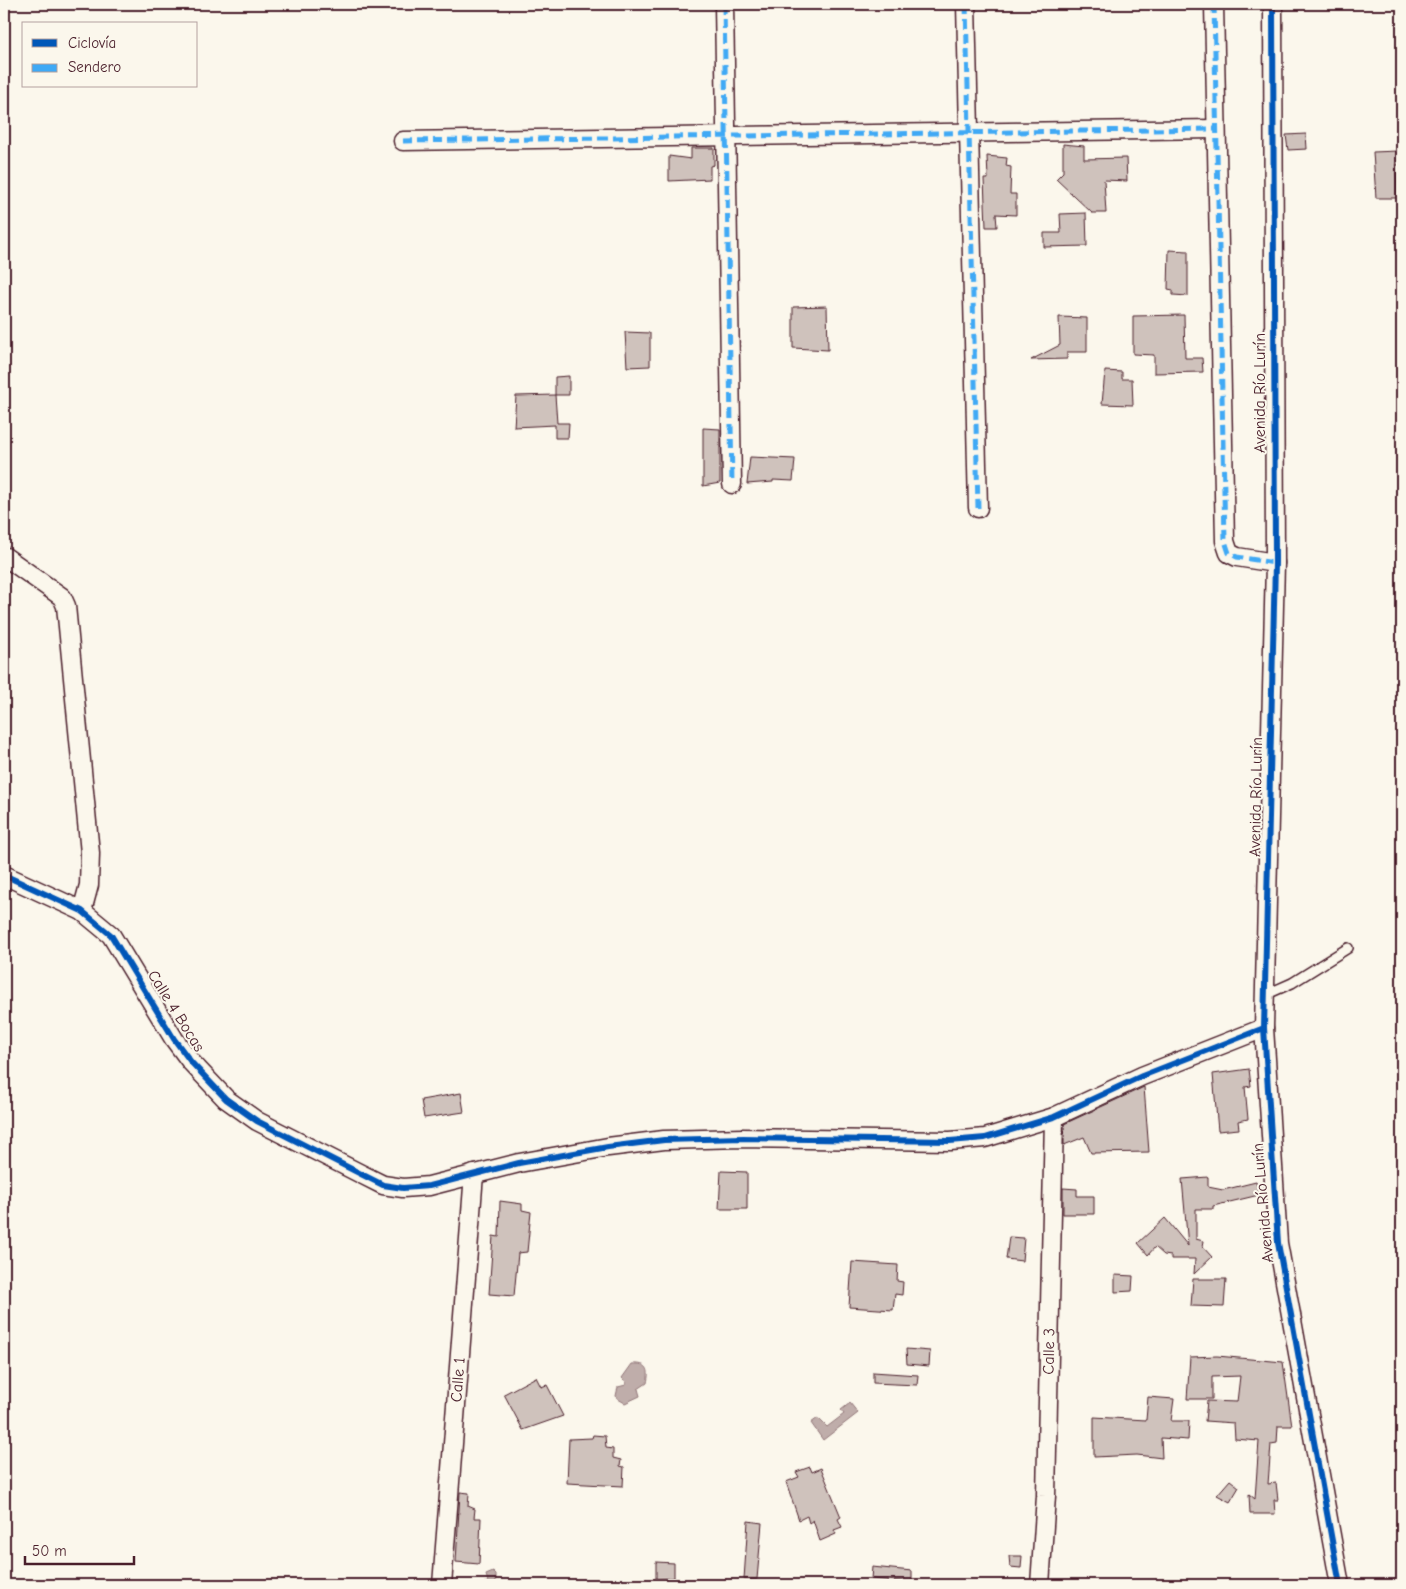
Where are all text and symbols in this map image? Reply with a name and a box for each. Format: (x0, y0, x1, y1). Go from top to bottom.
legend (22, 22, 198, 88)
text: Ciclovía (68, 34, 116, 52)
text: Sendero (68, 58, 121, 76)
street label: Avenida Río Lurín (1251, 333, 1269, 453)
street label: Avenida Río Lurín (1246, 737, 1266, 857)
street label: Calle 4 Bocas (144, 967, 208, 1055)
street label: Avenida Río Lurín (1249, 1142, 1277, 1264)
street label: Calle 3 (1040, 1328, 1059, 1375)
street label: Calle 1 (447, 1357, 469, 1403)
scale bar (25, 1534, 134, 1566)
text: 50 m (32, 1542, 67, 1560)

